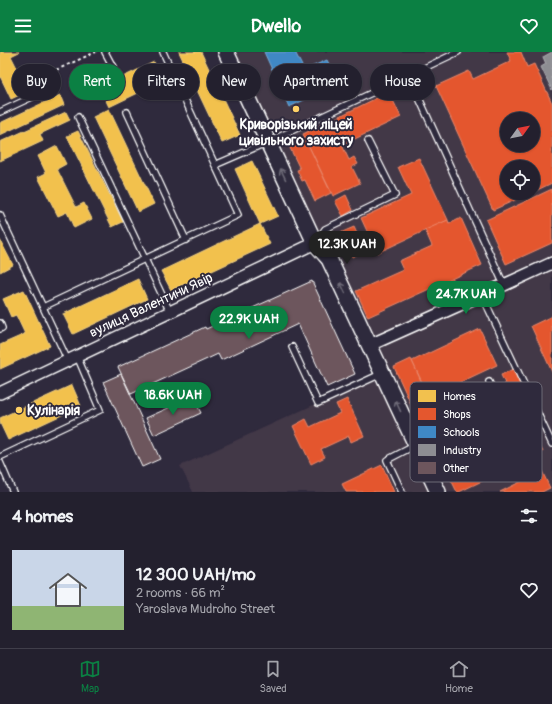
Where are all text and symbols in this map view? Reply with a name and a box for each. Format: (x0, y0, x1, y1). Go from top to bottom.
icon: menu (12, 15, 34, 37)
text: Dwello (251, 15, 301, 38)
icon: heart (518, 15, 540, 37)
chip: Buy (12, 64, 61, 100)
chip: Rent (69, 64, 125, 100)
chip: Filters (133, 64, 199, 100)
chip: New (207, 64, 261, 100)
chip: Apartment (269, 64, 362, 100)
chip: House (370, 64, 435, 100)
marker: Криворізький ліцей цивільного захисту (291, 104, 301, 114)
north arrow (500, 112, 540, 152)
map controls (500, 112, 540, 200)
place label: Криворізький ліцей цивільного захисту (239, 116, 353, 149)
button: locate (500, 160, 540, 200)
one-way arrow (279, 168, 286, 180)
pin: 12.3K UAH (301, 231, 393, 265)
text: 12.3K UAH (318, 236, 376, 252)
street label: вулиця Валентини Явір (87, 269, 216, 341)
pin: 24.7K UAH (420, 281, 512, 315)
one-way arrow (339, 283, 346, 295)
text: 24.7K UAH (436, 286, 496, 302)
pin: 22.9K UAH (203, 306, 295, 340)
text: 22.9K UAH (219, 311, 279, 327)
pin: 18.6K UAH (127, 382, 219, 416)
legend (410, 382, 542, 482)
text: 18.6K UAH (144, 387, 202, 403)
text: Homes (443, 390, 476, 403)
one-way arrow (394, 400, 401, 412)
place label: Кулінарія (27, 402, 80, 419)
marker: Кулінарія (14, 405, 24, 415)
text: Shops (443, 408, 471, 421)
text: Schools (443, 426, 480, 439)
text: Industry (443, 444, 482, 457)
text: Other (443, 462, 469, 475)
icon: filters (518, 505, 540, 527)
text: 4 homes (12, 506, 73, 527)
text: 12 300 UAH/mo (136, 564, 256, 585)
icon: home (44, 566, 92, 614)
icon: heart (518, 579, 540, 601)
text: 2 rooms · 66 m² (136, 585, 225, 601)
text: Yaroslava Mudroho Street (136, 601, 275, 617)
tab: Map (79, 658, 101, 695)
tab: Saved (259, 658, 287, 695)
tab: Home (445, 658, 473, 695)

